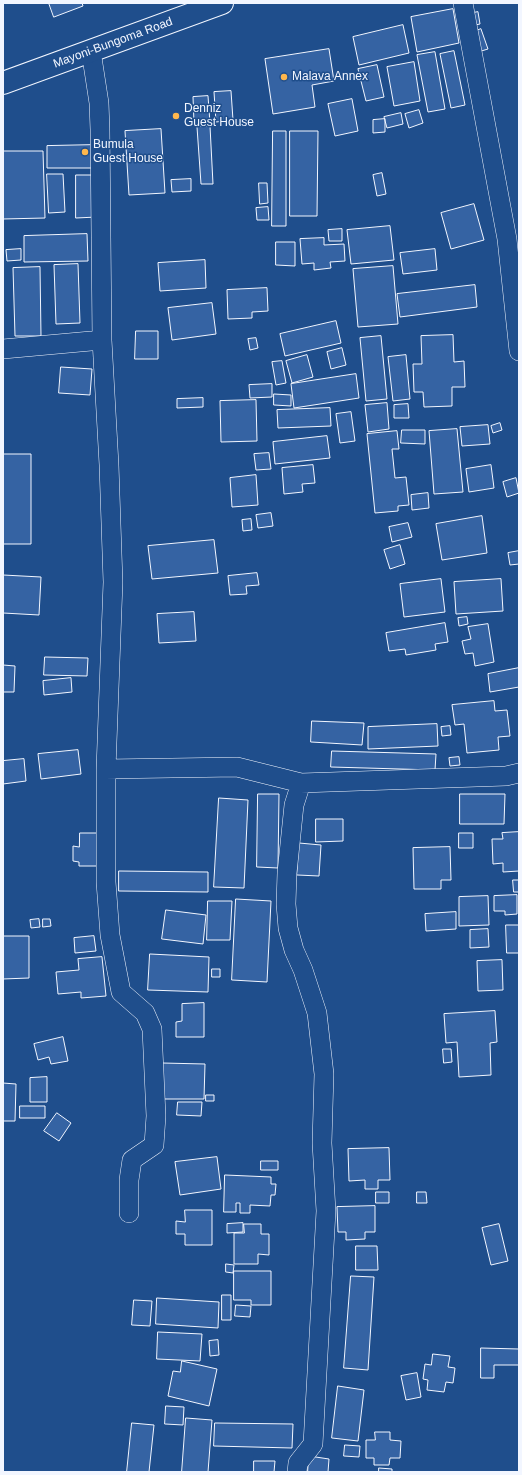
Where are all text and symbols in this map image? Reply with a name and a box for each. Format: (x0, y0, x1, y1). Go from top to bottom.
street label: Mayoni-Bungoma Road (51, 15, 175, 71)
place label: Malava Annex (292, 70, 368, 84)
marker: Malava Annex (279, 72, 289, 82)
place label: Denniz Guest House (184, 102, 254, 130)
marker: Denniz Guest House (171, 111, 181, 121)
place label: Bumula Guest House (93, 138, 163, 166)
marker: Bumula Guest House (80, 147, 90, 157)

